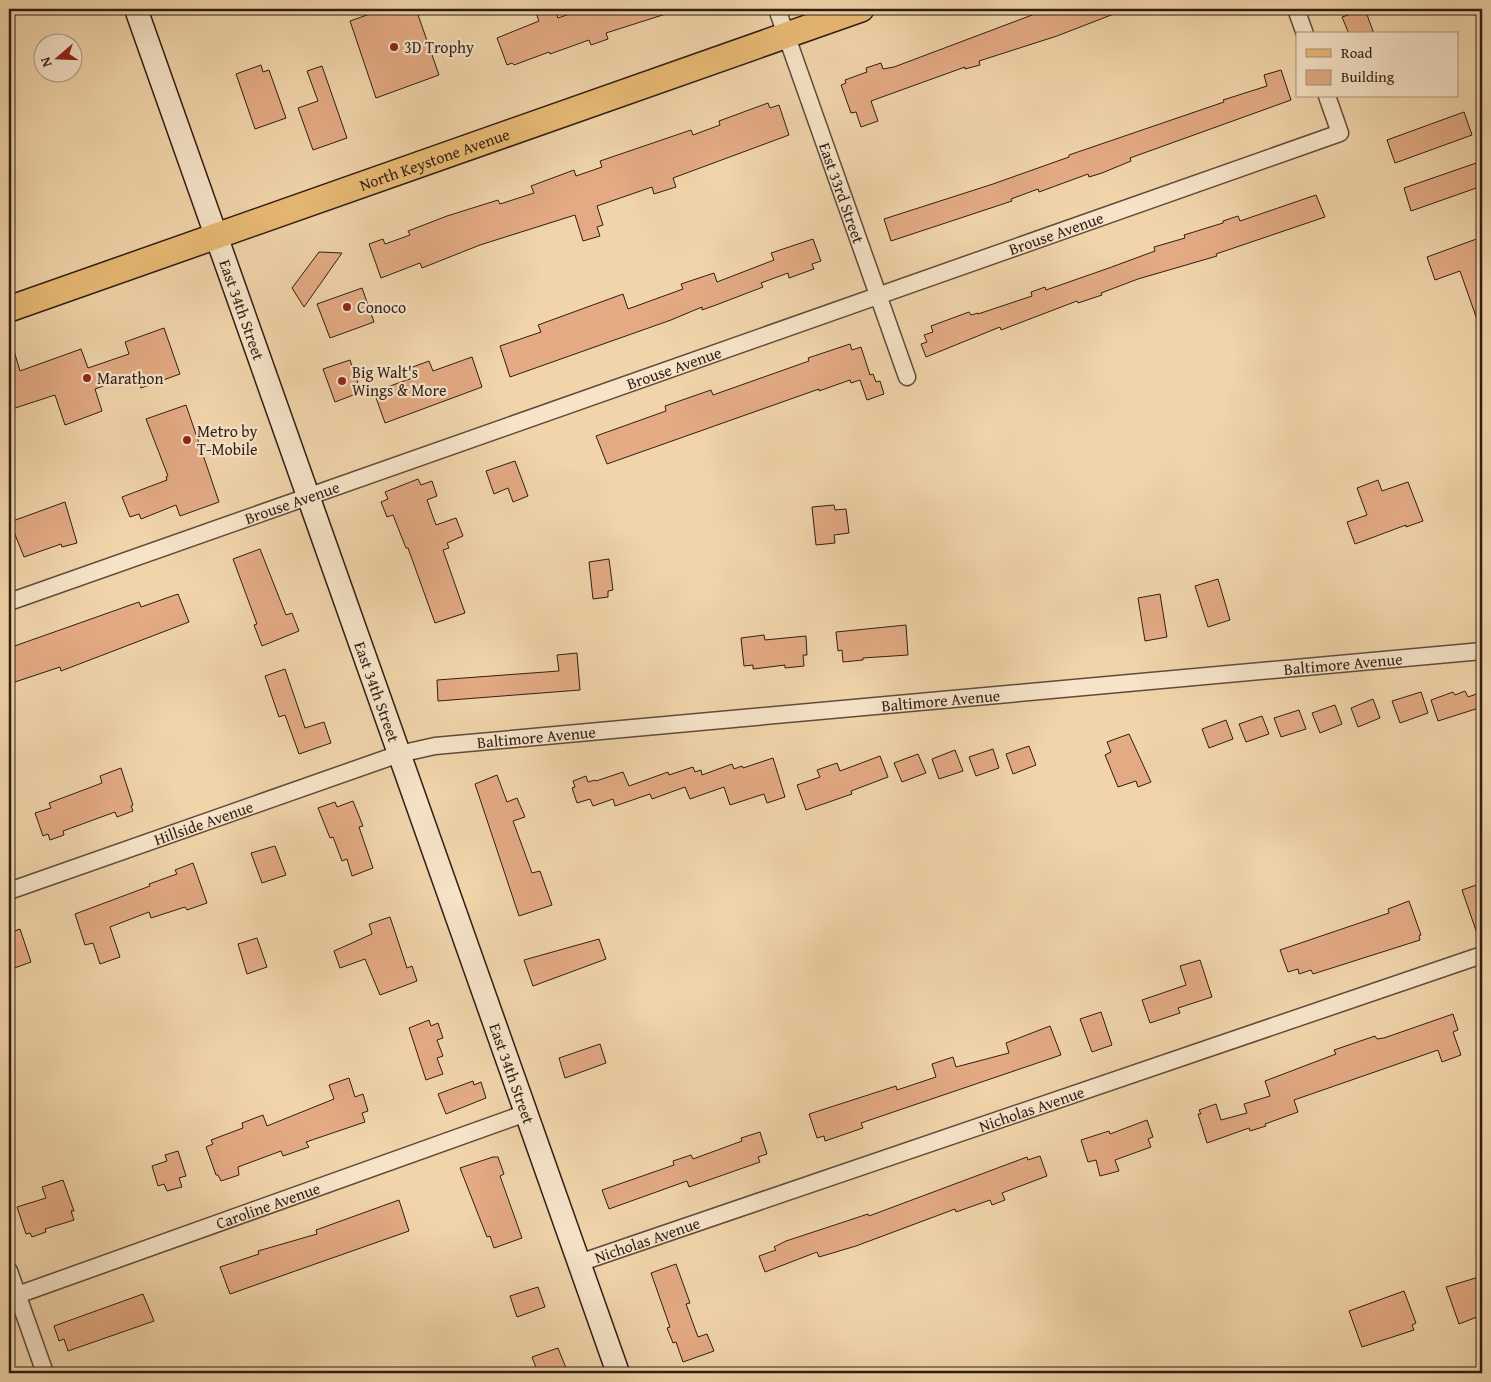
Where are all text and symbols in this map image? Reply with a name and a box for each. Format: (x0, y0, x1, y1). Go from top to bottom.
north arrow (32, 32, 82, 82)
legend (1296, 32, 1458, 98)
place label: 3D Trophy (404, 35, 474, 59)
marker: 3D Trophy (388, 41, 400, 53)
text: Road (1341, 42, 1372, 63)
text: N (35, 54, 57, 70)
text: Building (1341, 66, 1395, 87)
street label: North Keystone Avenue (356, 122, 513, 197)
street label: East 33rd Street (813, 139, 871, 247)
street label: Brouse Avenue (1005, 205, 1107, 261)
street label: East 34th Street (213, 256, 271, 364)
place label: Conoco (357, 295, 406, 319)
marker: Conoco (341, 301, 353, 313)
street label: Brouse Avenue (623, 340, 725, 395)
place label: Big Walt's Wings & More (352, 360, 446, 402)
place label: Marathon (97, 366, 163, 390)
marker: Marathon (81, 372, 93, 384)
marker: Big Walt's Wings & More (336, 375, 348, 387)
place label: Metro by T-Mobile (197, 419, 258, 461)
marker: Metro by T-Mobile (181, 434, 193, 446)
street label: Brouse Avenue (241, 475, 343, 530)
street label: East 34th Street (348, 638, 406, 746)
street label: Baltimore Avenue (1283, 646, 1403, 681)
street label: Baltimore Avenue (880, 683, 1001, 717)
street label: Baltimore Avenue (476, 719, 597, 754)
street label: Hillside Avenue (150, 794, 256, 851)
street label: East 34th Street (483, 1020, 541, 1127)
street label: Nicholas Avenue (975, 1080, 1087, 1138)
street label: Caroline Avenue (213, 1176, 323, 1235)
street label: Nicholas Avenue (591, 1211, 703, 1269)

